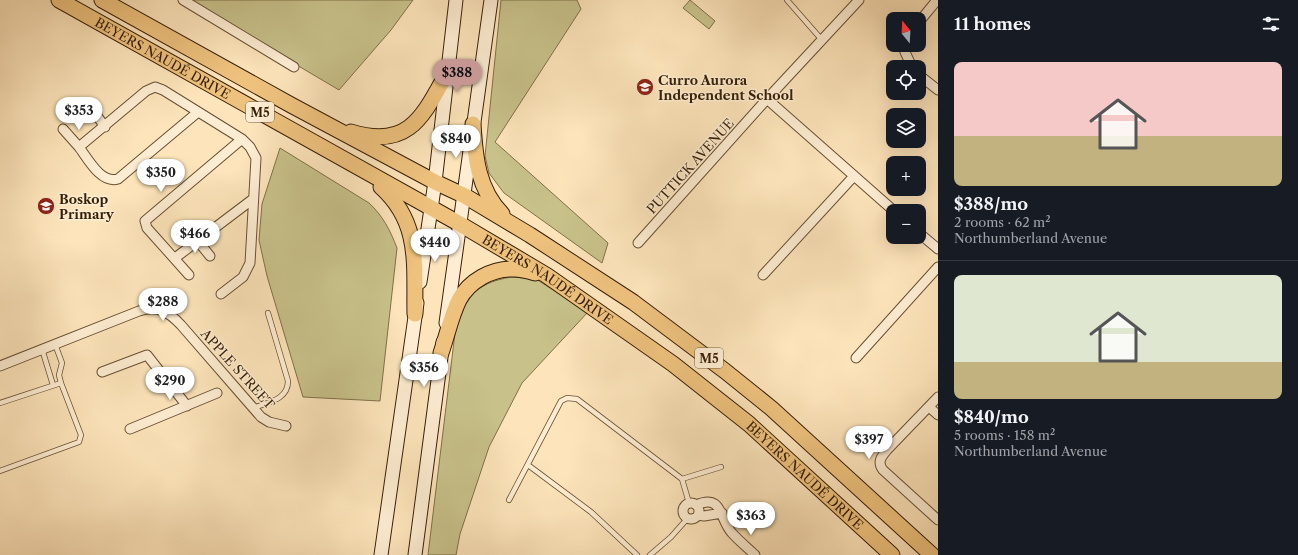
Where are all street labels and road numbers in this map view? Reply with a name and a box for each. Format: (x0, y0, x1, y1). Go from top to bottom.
street label: BEYERS NAUDÉ DRIVE (92, 14, 234, 102)
road number: M5 (246, 102, 274, 122)
street label: PUTTICK AVENUE (643, 115, 737, 217)
street label: BEYERS NAUDÉ DRIVE (479, 231, 616, 328)
street label: APPLE STREET (197, 325, 278, 413)
road number: M5 (695, 348, 723, 368)
street label: BEYERS NAUDÉ DRIVE (743, 418, 867, 533)

